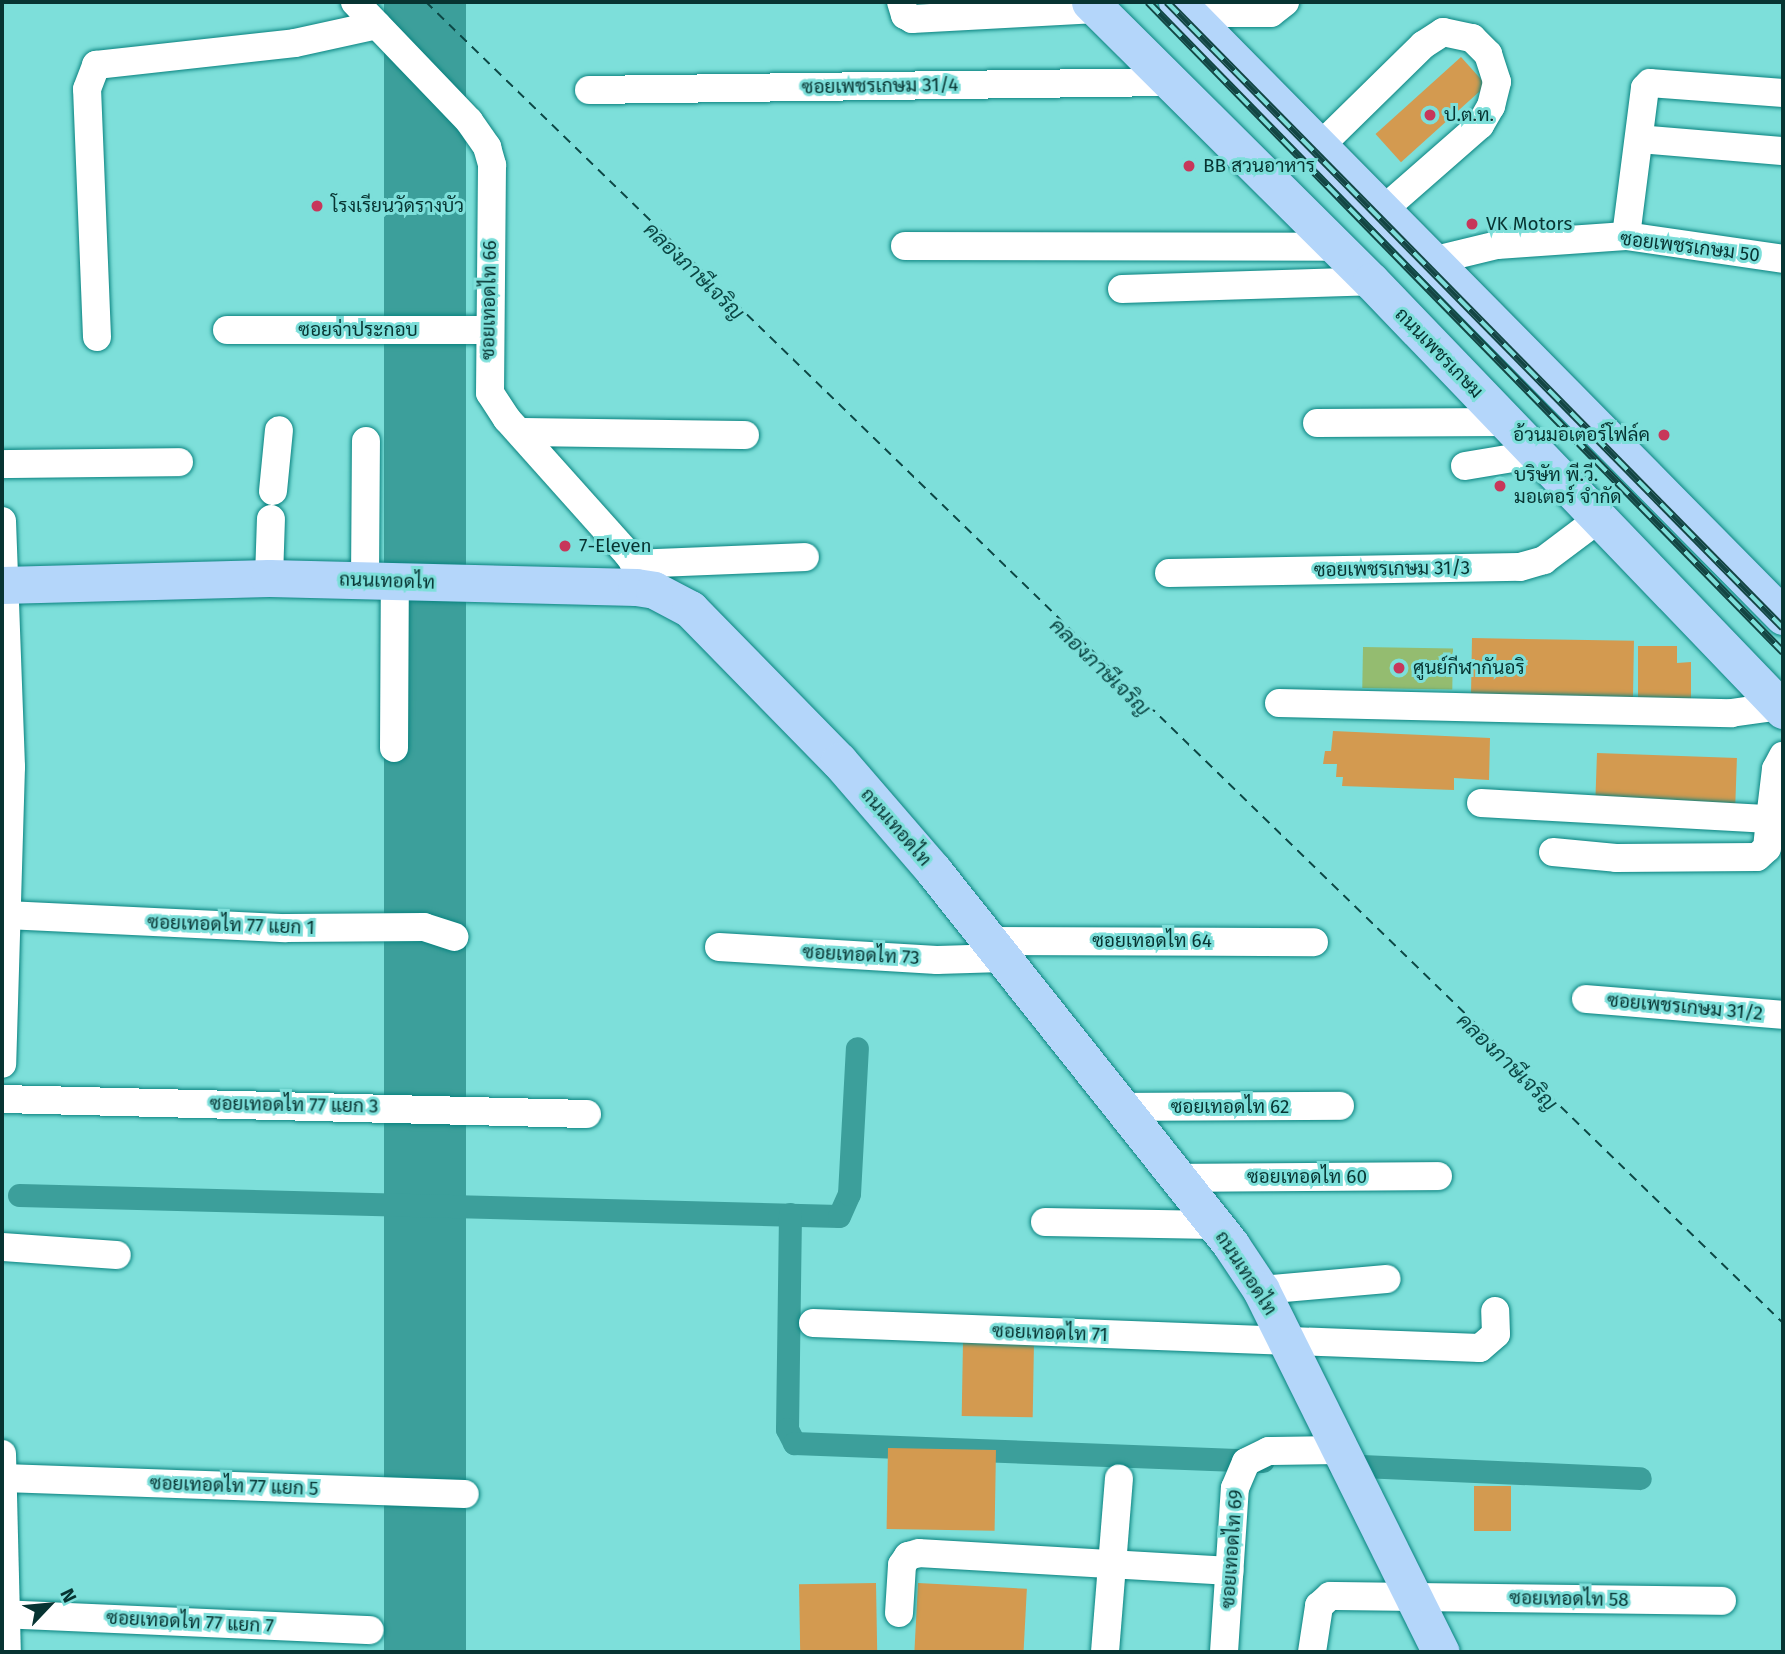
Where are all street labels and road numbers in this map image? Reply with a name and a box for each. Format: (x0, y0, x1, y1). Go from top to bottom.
street label: ซอยเพชรเกษม 31/4 (801, 73, 959, 99)
street label: ซอยเพชรเกษม 50 (1619, 227, 1761, 267)
street label: ซอยเทอดไท 66 (477, 240, 501, 360)
street label: ถนนเพชรเกษม (1390, 303, 1488, 403)
street label: ซอยจ่าประกอบ (298, 319, 418, 341)
street label: ซอยเพชรเกษม 31/3 (1314, 556, 1470, 582)
street label: ถนนเทอดไท (339, 568, 435, 594)
street label: ถนนเทอดไท (856, 783, 936, 871)
street label: ซอยเทอดไท 77 แยก 1 (147, 911, 315, 939)
street label: ซอยเทอดไท 64 (1092, 930, 1212, 952)
street label: ซอยเทอดไท 73 (802, 941, 920, 969)
street label: ซอยเพชรเกษม 31/2 (1606, 989, 1764, 1025)
street label: ซอยเทอดไท 77 แยก 3 (209, 1092, 379, 1118)
street label: ซอยเทอดไท 62 (1171, 1096, 1289, 1118)
street label: ซอยเทอดไท 60 (1247, 1166, 1367, 1188)
street label: ถนนเทอดไท (1210, 1227, 1282, 1319)
street label: ซอยเทอดไท 71 (992, 1320, 1108, 1346)
street label: ซอยเทอดไท 77 แยก 5 (149, 1472, 319, 1500)
street label: ซอยเทอดไท 69 (1216, 1489, 1248, 1609)
street label: ซอยเทอดไท 58 (1509, 1587, 1629, 1611)
street label: ซอยเทอดไท 77 แยก 7 (106, 1606, 274, 1638)

